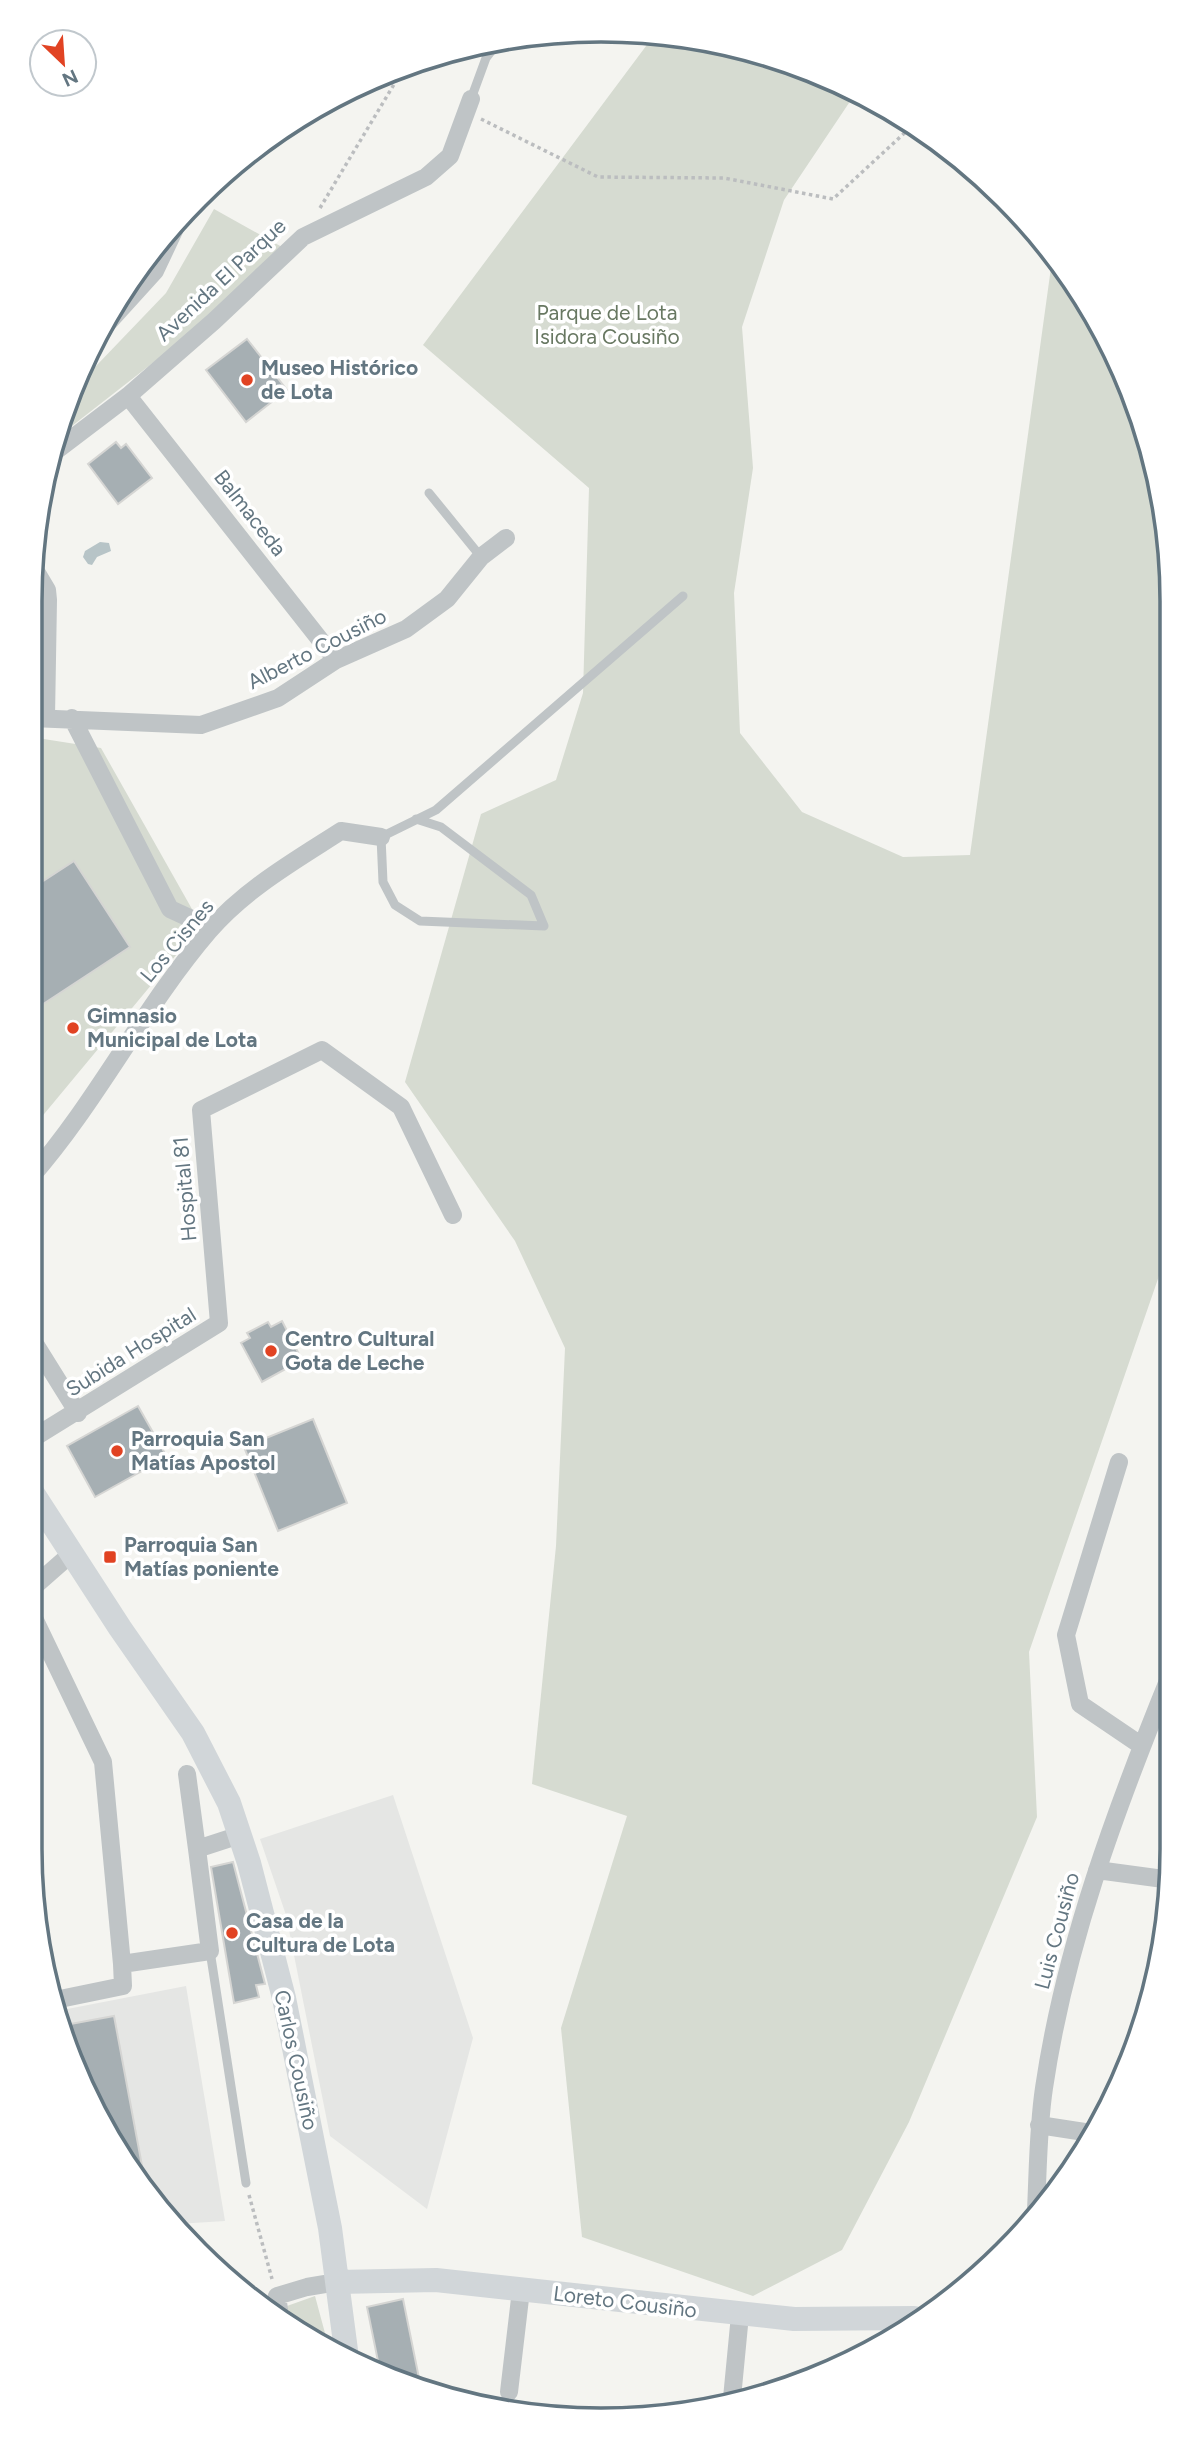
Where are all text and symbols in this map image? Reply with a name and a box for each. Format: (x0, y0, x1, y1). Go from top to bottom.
north arrow (28, 28, 98, 98)
text: N (58, 64, 81, 91)
street label: Avenida El Parque (151, 213, 291, 346)
park label: Parque de Lota Isidora Cousiño (534, 300, 680, 349)
place label: Museo Histórico de Lota (261, 355, 418, 404)
marker: Museo Histórico de Lota (239, 372, 255, 388)
street label: Balmaceda (209, 465, 292, 561)
street label: Alberto Cousiño (243, 603, 390, 694)
street label: Los Cisnes (135, 894, 219, 987)
place label: Gimnasio Municipal de Lota (87, 1003, 257, 1052)
marker: Gimnasio Municipal de Lota (65, 1020, 81, 1036)
street label: Hospital 81 (167, 1136, 202, 1242)
street label: Subida Hospital (61, 1302, 200, 1401)
place label: Centro Cultural Gota de Leche (285, 1326, 434, 1375)
marker: Centro Cultural Gota de Leche (263, 1343, 279, 1359)
place label: Parroquia San Matías Apostol (131, 1426, 275, 1475)
marker: Parroquia San Matías Apostol (109, 1443, 125, 1459)
place label: Parroquia San Matías poniente (124, 1532, 279, 1581)
marker: Parroquia San Matías poniente (102, 1549, 118, 1565)
street label: Luis Cousiño (1029, 1870, 1084, 1992)
place label: Casa de la Cultura de Lota (246, 1908, 395, 1957)
marker: Casa de la Cultura de Lota (224, 1925, 240, 1941)
street label: Carlos Cousiño (269, 1988, 324, 2132)
street label: Loreto Cousiño (552, 2280, 698, 2323)

